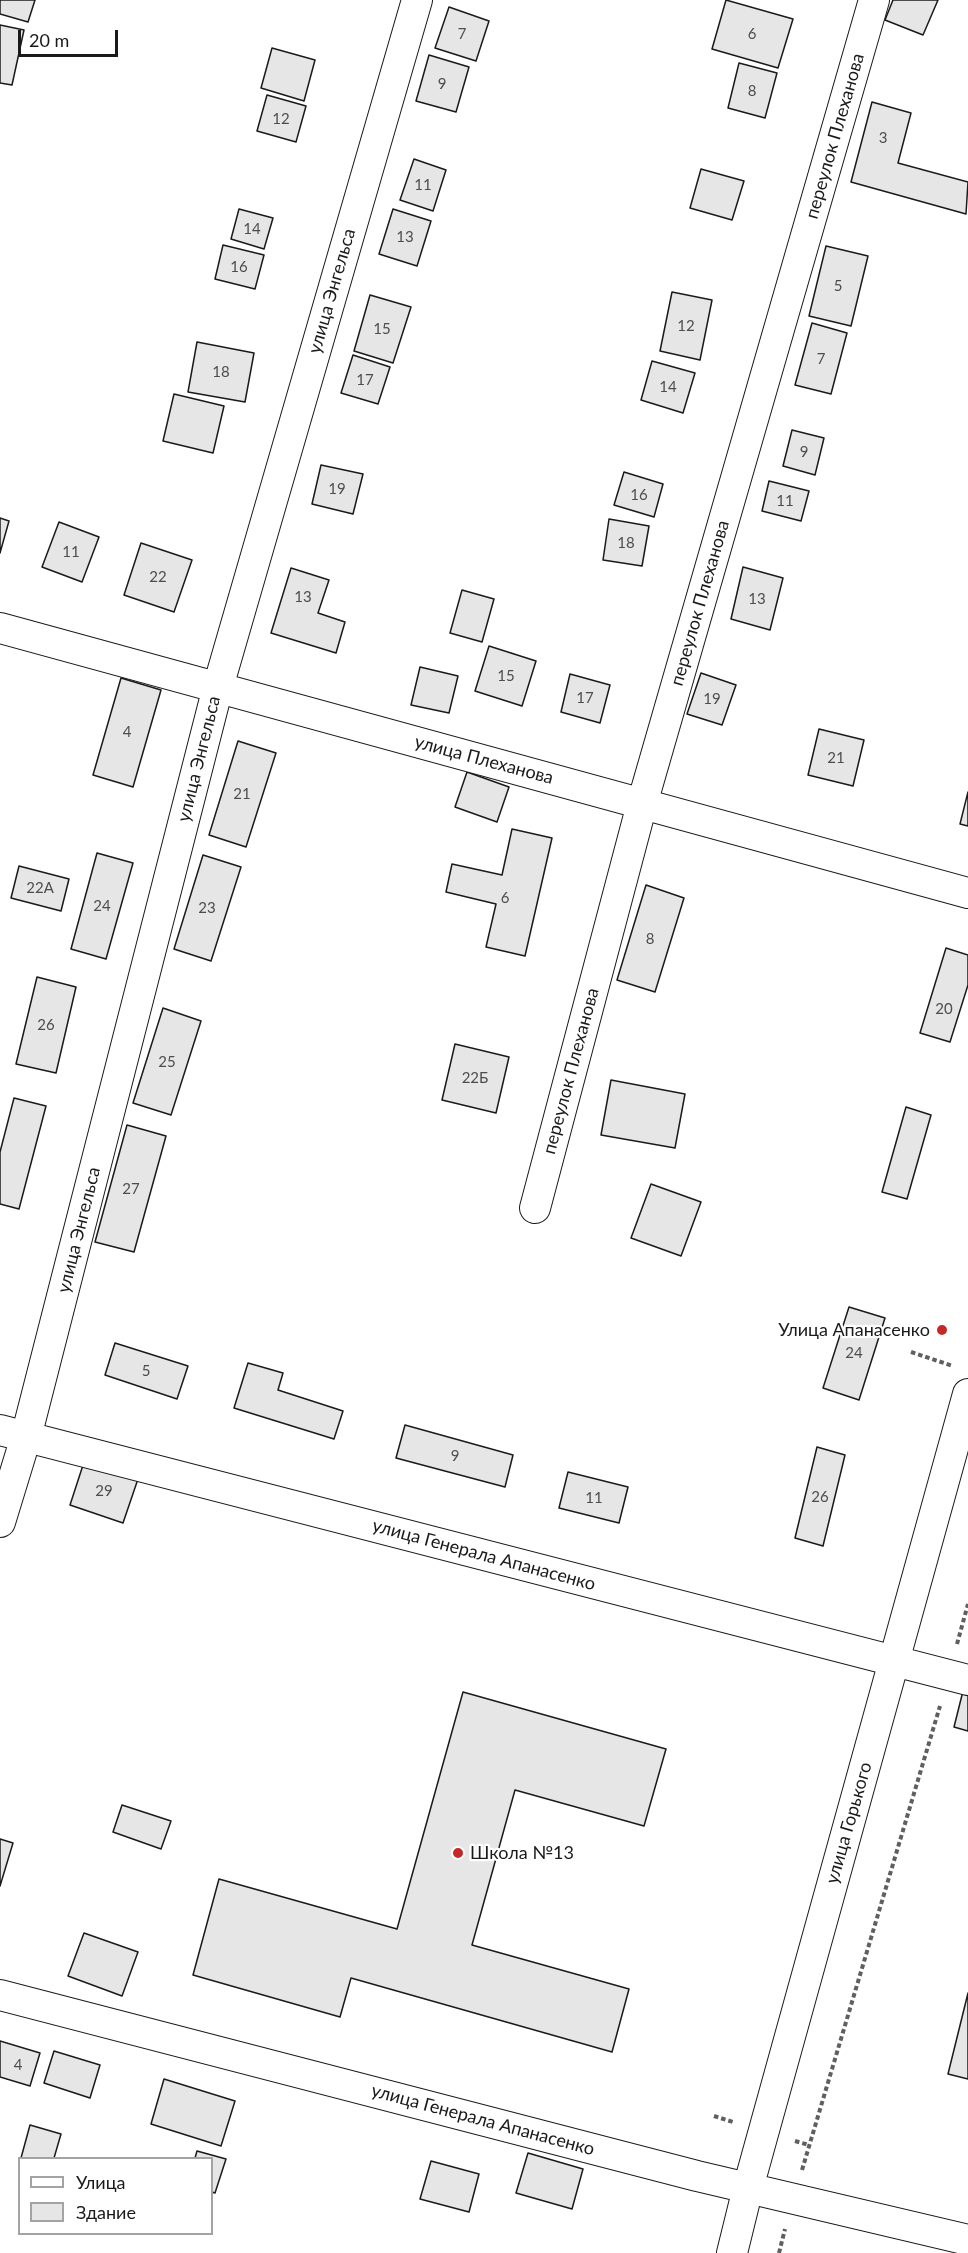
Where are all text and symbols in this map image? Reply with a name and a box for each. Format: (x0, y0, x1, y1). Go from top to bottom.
scale bar (21, 18, 122, 56)
house number: 7 (458, 25, 466, 43)
house number: 6 (748, 25, 756, 43)
text: 20 m (29, 29, 69, 51)
street label: переулок Плеханова (801, 51, 869, 221)
house number: 9 (438, 75, 446, 93)
house number: 8 (748, 82, 756, 100)
house number: 12 (272, 110, 290, 128)
house number: 3 (879, 129, 887, 147)
house number: 11 (414, 176, 432, 194)
house number: 14 (243, 220, 261, 238)
street label: улица Энгельса (304, 226, 360, 356)
house number: 13 (396, 228, 414, 246)
house number: 16 (230, 258, 248, 276)
house number: 5 (834, 277, 842, 295)
house number: 12 (677, 317, 695, 335)
house number: 15 (373, 320, 391, 338)
house number: 7 (817, 350, 825, 368)
house number: 18 (212, 363, 230, 381)
house number: 17 (356, 371, 374, 389)
house number: 14 (659, 378, 677, 396)
house number: 9 (800, 443, 808, 461)
house number: 19 (328, 480, 346, 498)
house number: 16 (630, 486, 648, 504)
house number: 11 (776, 492, 794, 510)
street label: переулок Плеханова (666, 518, 734, 688)
house number: 18 (617, 534, 635, 552)
house number: 11 (62, 543, 80, 561)
house number: 22 (149, 568, 167, 586)
house number: 13 (294, 588, 312, 606)
house number: 13 (748, 590, 766, 608)
house number: 15 (497, 667, 515, 685)
house number: 17 (576, 689, 594, 707)
house number: 19 (703, 690, 721, 708)
street label: улица Энгельса (173, 694, 225, 824)
house number: 4 (123, 723, 131, 741)
street label: улица Плеханова (412, 731, 556, 789)
house number: 21 (827, 749, 845, 767)
house number: 21 (233, 785, 251, 803)
house number: 22А (26, 879, 54, 897)
house number: 6 (501, 889, 509, 907)
house number: 24 (93, 897, 111, 915)
house number: 23 (198, 899, 216, 917)
house number: 8 (646, 930, 654, 948)
street label: переулок Плеханова (538, 986, 604, 1156)
house number: 20 (935, 1000, 953, 1018)
house number: 26 (37, 1016, 55, 1034)
house number: 25 (158, 1053, 176, 1071)
house number: 22Б (462, 1069, 488, 1087)
street label: улица Энгельса (53, 1165, 105, 1295)
house number: 27 (122, 1180, 140, 1198)
place label: Улица Апанасенко (778, 1319, 930, 1341)
marker: Улица Апанасенко (935, 1323, 949, 1337)
house number: 24 (845, 1344, 863, 1362)
house number: 5 (142, 1362, 150, 1380)
house number: 9 (451, 1447, 459, 1465)
house number: 29 (95, 1482, 113, 1500)
house number: 26 (811, 1488, 829, 1506)
house number: 11 (585, 1489, 603, 1507)
street label: улица Генерала Апанасенко (370, 1515, 598, 1595)
street label: улица Горького (821, 1760, 877, 1886)
place label: Школа №13 (470, 1842, 574, 1864)
marker: Школа №13 (451, 1846, 465, 1860)
house number: 4 (14, 2056, 22, 2074)
street label: улица Генерала Апанасенко (369, 2080, 597, 2160)
legend (18, 2157, 213, 2235)
text: Улица (76, 2171, 126, 2193)
text: Здание (76, 2201, 136, 2223)

